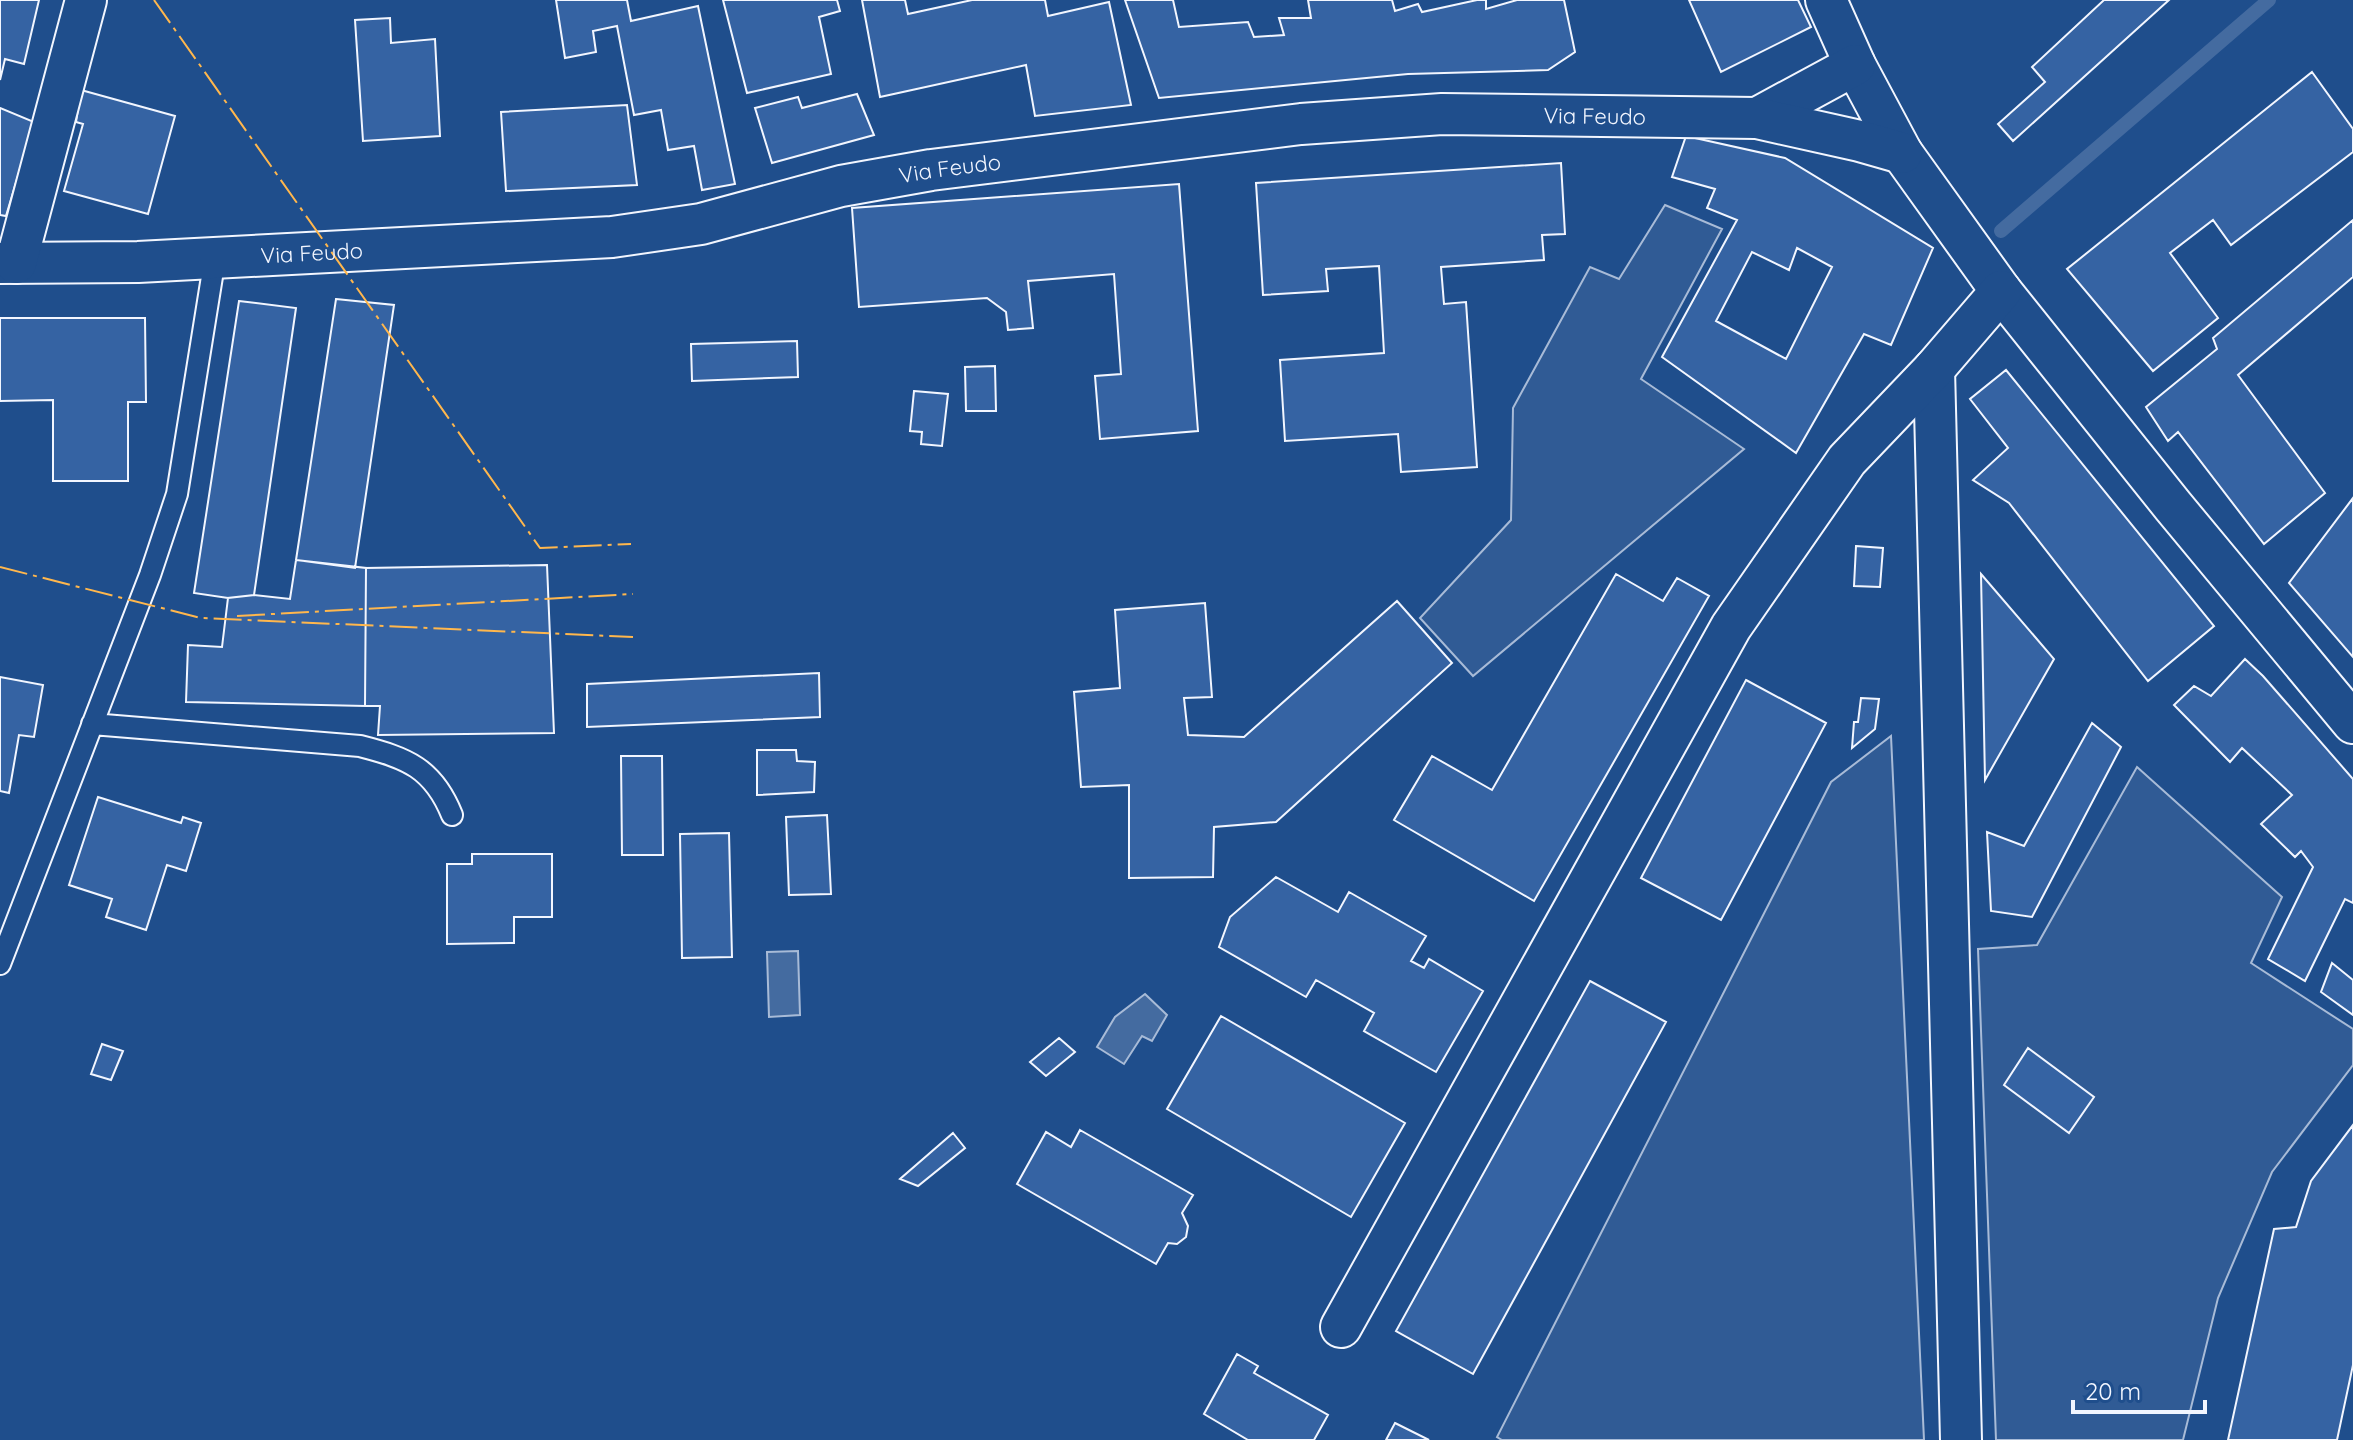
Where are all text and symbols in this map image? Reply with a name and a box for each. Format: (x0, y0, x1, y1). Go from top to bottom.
street label: Via Feudo (1543, 101, 1646, 131)
street label: Via Feudo (897, 147, 1002, 189)
street label: Via Feudo (260, 236, 364, 270)
scale bar (2073, 1364, 2205, 1414)
text: 20 m (2085, 1376, 2141, 1406)

